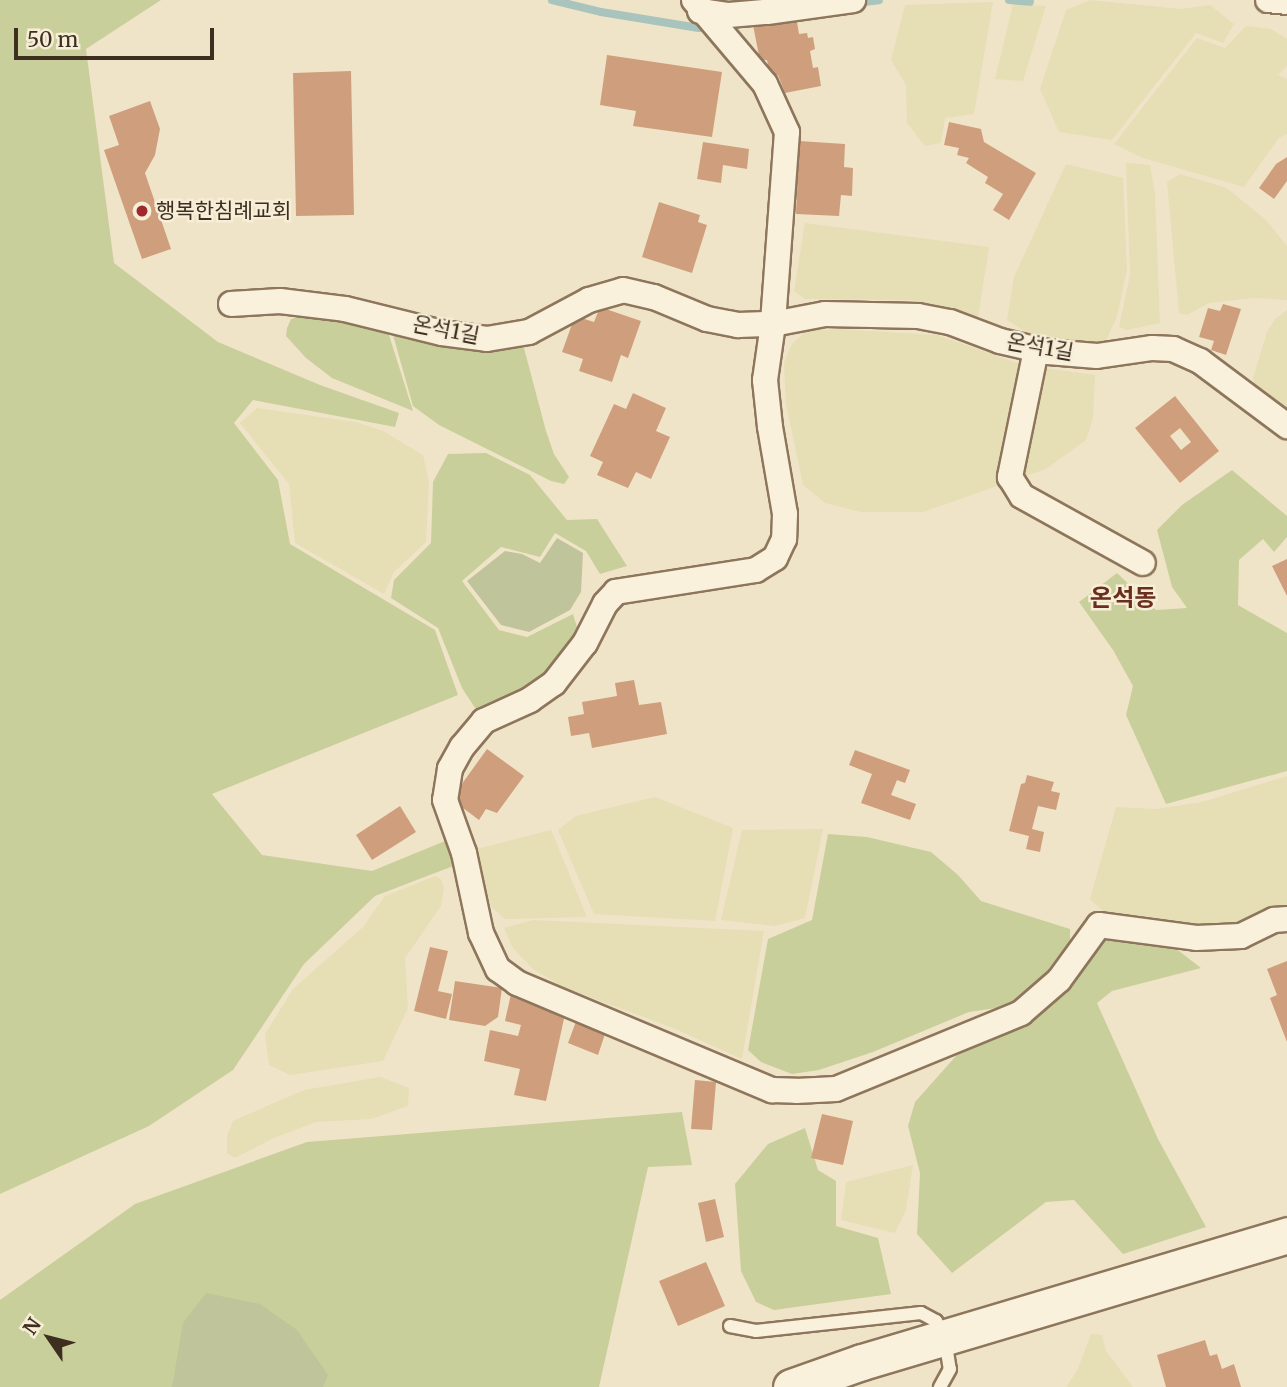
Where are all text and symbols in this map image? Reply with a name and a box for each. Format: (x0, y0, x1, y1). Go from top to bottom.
scale bar (18, 14, 217, 58)
text: 50 m (27, 26, 78, 53)
place label: 행복한침례교회 (156, 198, 291, 224)
marker: 행복한침례교회 (134, 203, 150, 219)
street label: 온석1길 (410, 311, 482, 349)
street label: 온석1길 (1005, 329, 1075, 365)
district label: 온석동 (1090, 584, 1156, 612)
north arrow (14, 1303, 84, 1373)
text: N (18, 1313, 46, 1339)

